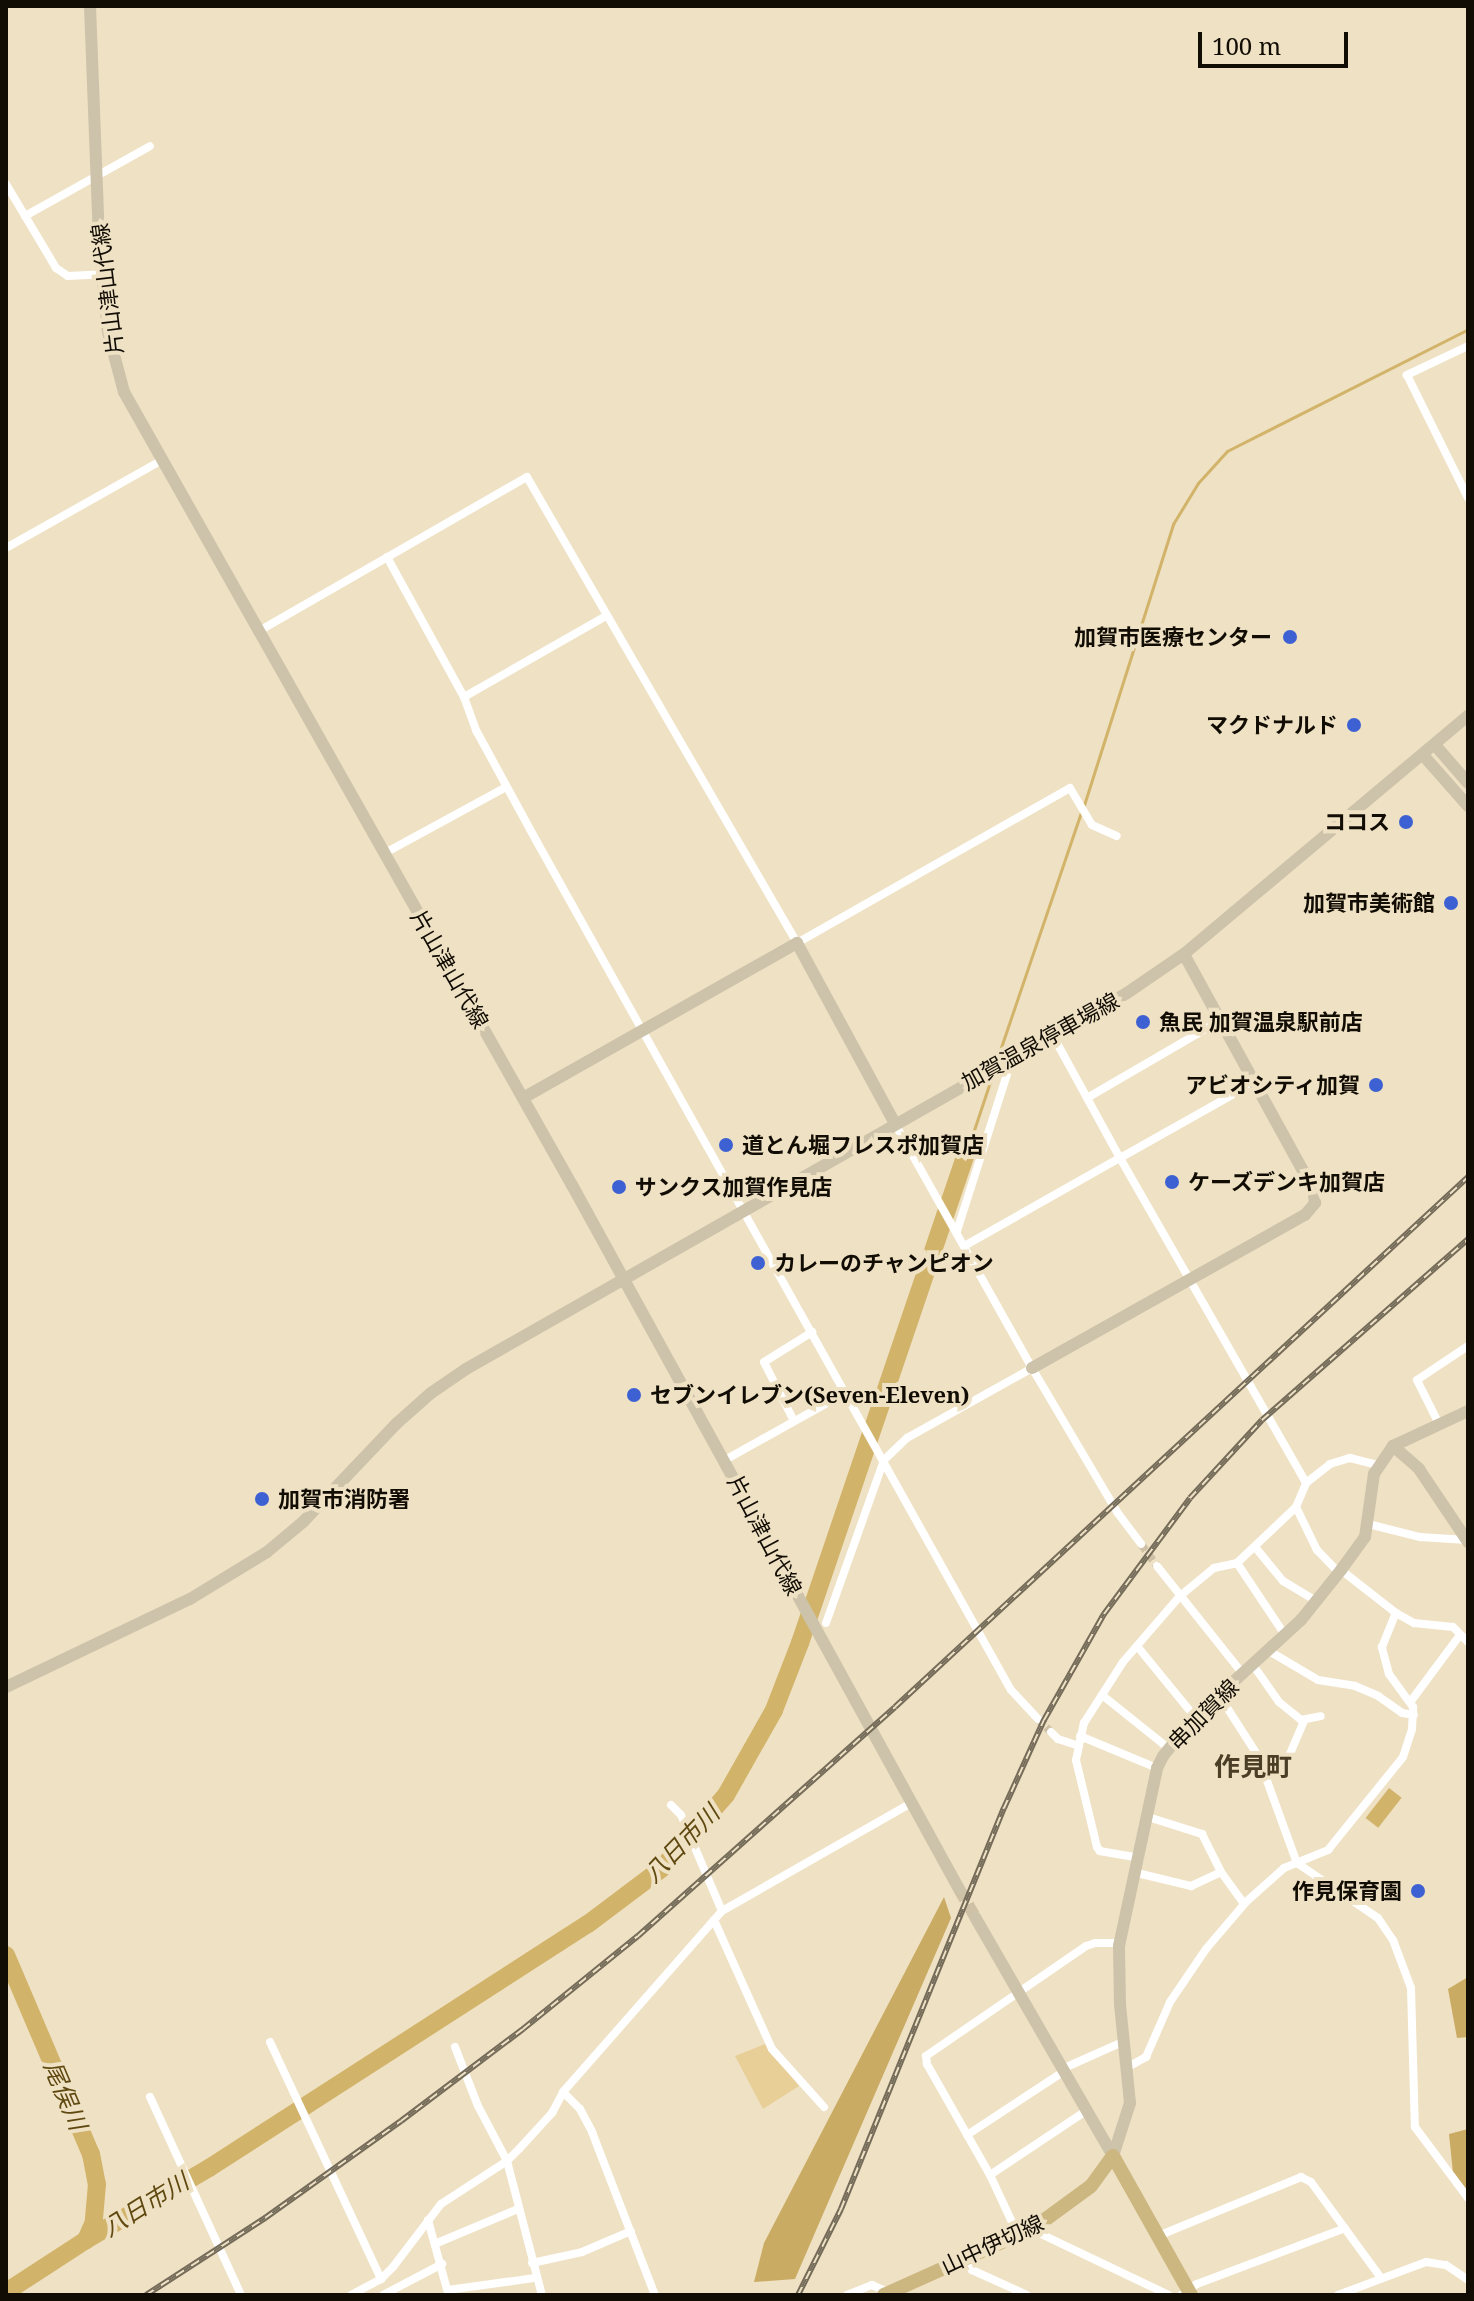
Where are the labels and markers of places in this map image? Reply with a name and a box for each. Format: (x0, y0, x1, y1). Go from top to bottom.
place label: 加賀市医療センター (1074, 624, 1272, 650)
marker: 加賀市医療センター (1279, 626, 1301, 648)
place label: マクドナルド (1206, 712, 1338, 738)
marker: マクドナルド (1345, 716, 1363, 734)
place label: ココス (1324, 809, 1390, 835)
marker: ココス (1397, 813, 1415, 831)
place label: 加賀市美術館 (1303, 890, 1435, 916)
marker: 加賀市美術館 (1442, 894, 1460, 912)
place label: 魚民 加賀温泉駅前店 (1159, 1009, 1363, 1035)
marker: 魚民 加賀温泉駅前店 (1134, 1013, 1152, 1031)
place label: アビオシティ加賀 (1184, 1072, 1360, 1098)
marker: アビオシティ加賀 (1367, 1076, 1385, 1094)
place label: 道とん堀フレスポ加賀店 (742, 1132, 984, 1158)
marker: 道とん堀フレスポ加賀店 (717, 1136, 735, 1154)
place label: ケーズデンキ加賀店 (1188, 1169, 1386, 1195)
marker: ケーズデンキ加賀店 (1163, 1173, 1181, 1191)
place label: サンクス加賀作見店 (635, 1174, 833, 1200)
marker: サンクス加賀作見店 (610, 1178, 628, 1196)
place label: カレーのチャンピオン (774, 1250, 994, 1276)
marker: カレーのチャンピオン (749, 1254, 767, 1272)
place label: セブンイレブン(Seven-Eleven) (650, 1382, 970, 1408)
marker: セブンイレブン(Seven-Eleven) (625, 1386, 643, 1404)
place label: 加賀市消防署 (278, 1486, 410, 1512)
marker: 加賀市消防署 (253, 1490, 271, 1508)
place label: 作見保育園 (1292, 1878, 1402, 1904)
marker: 作見保育園 (1409, 1882, 1427, 1900)

